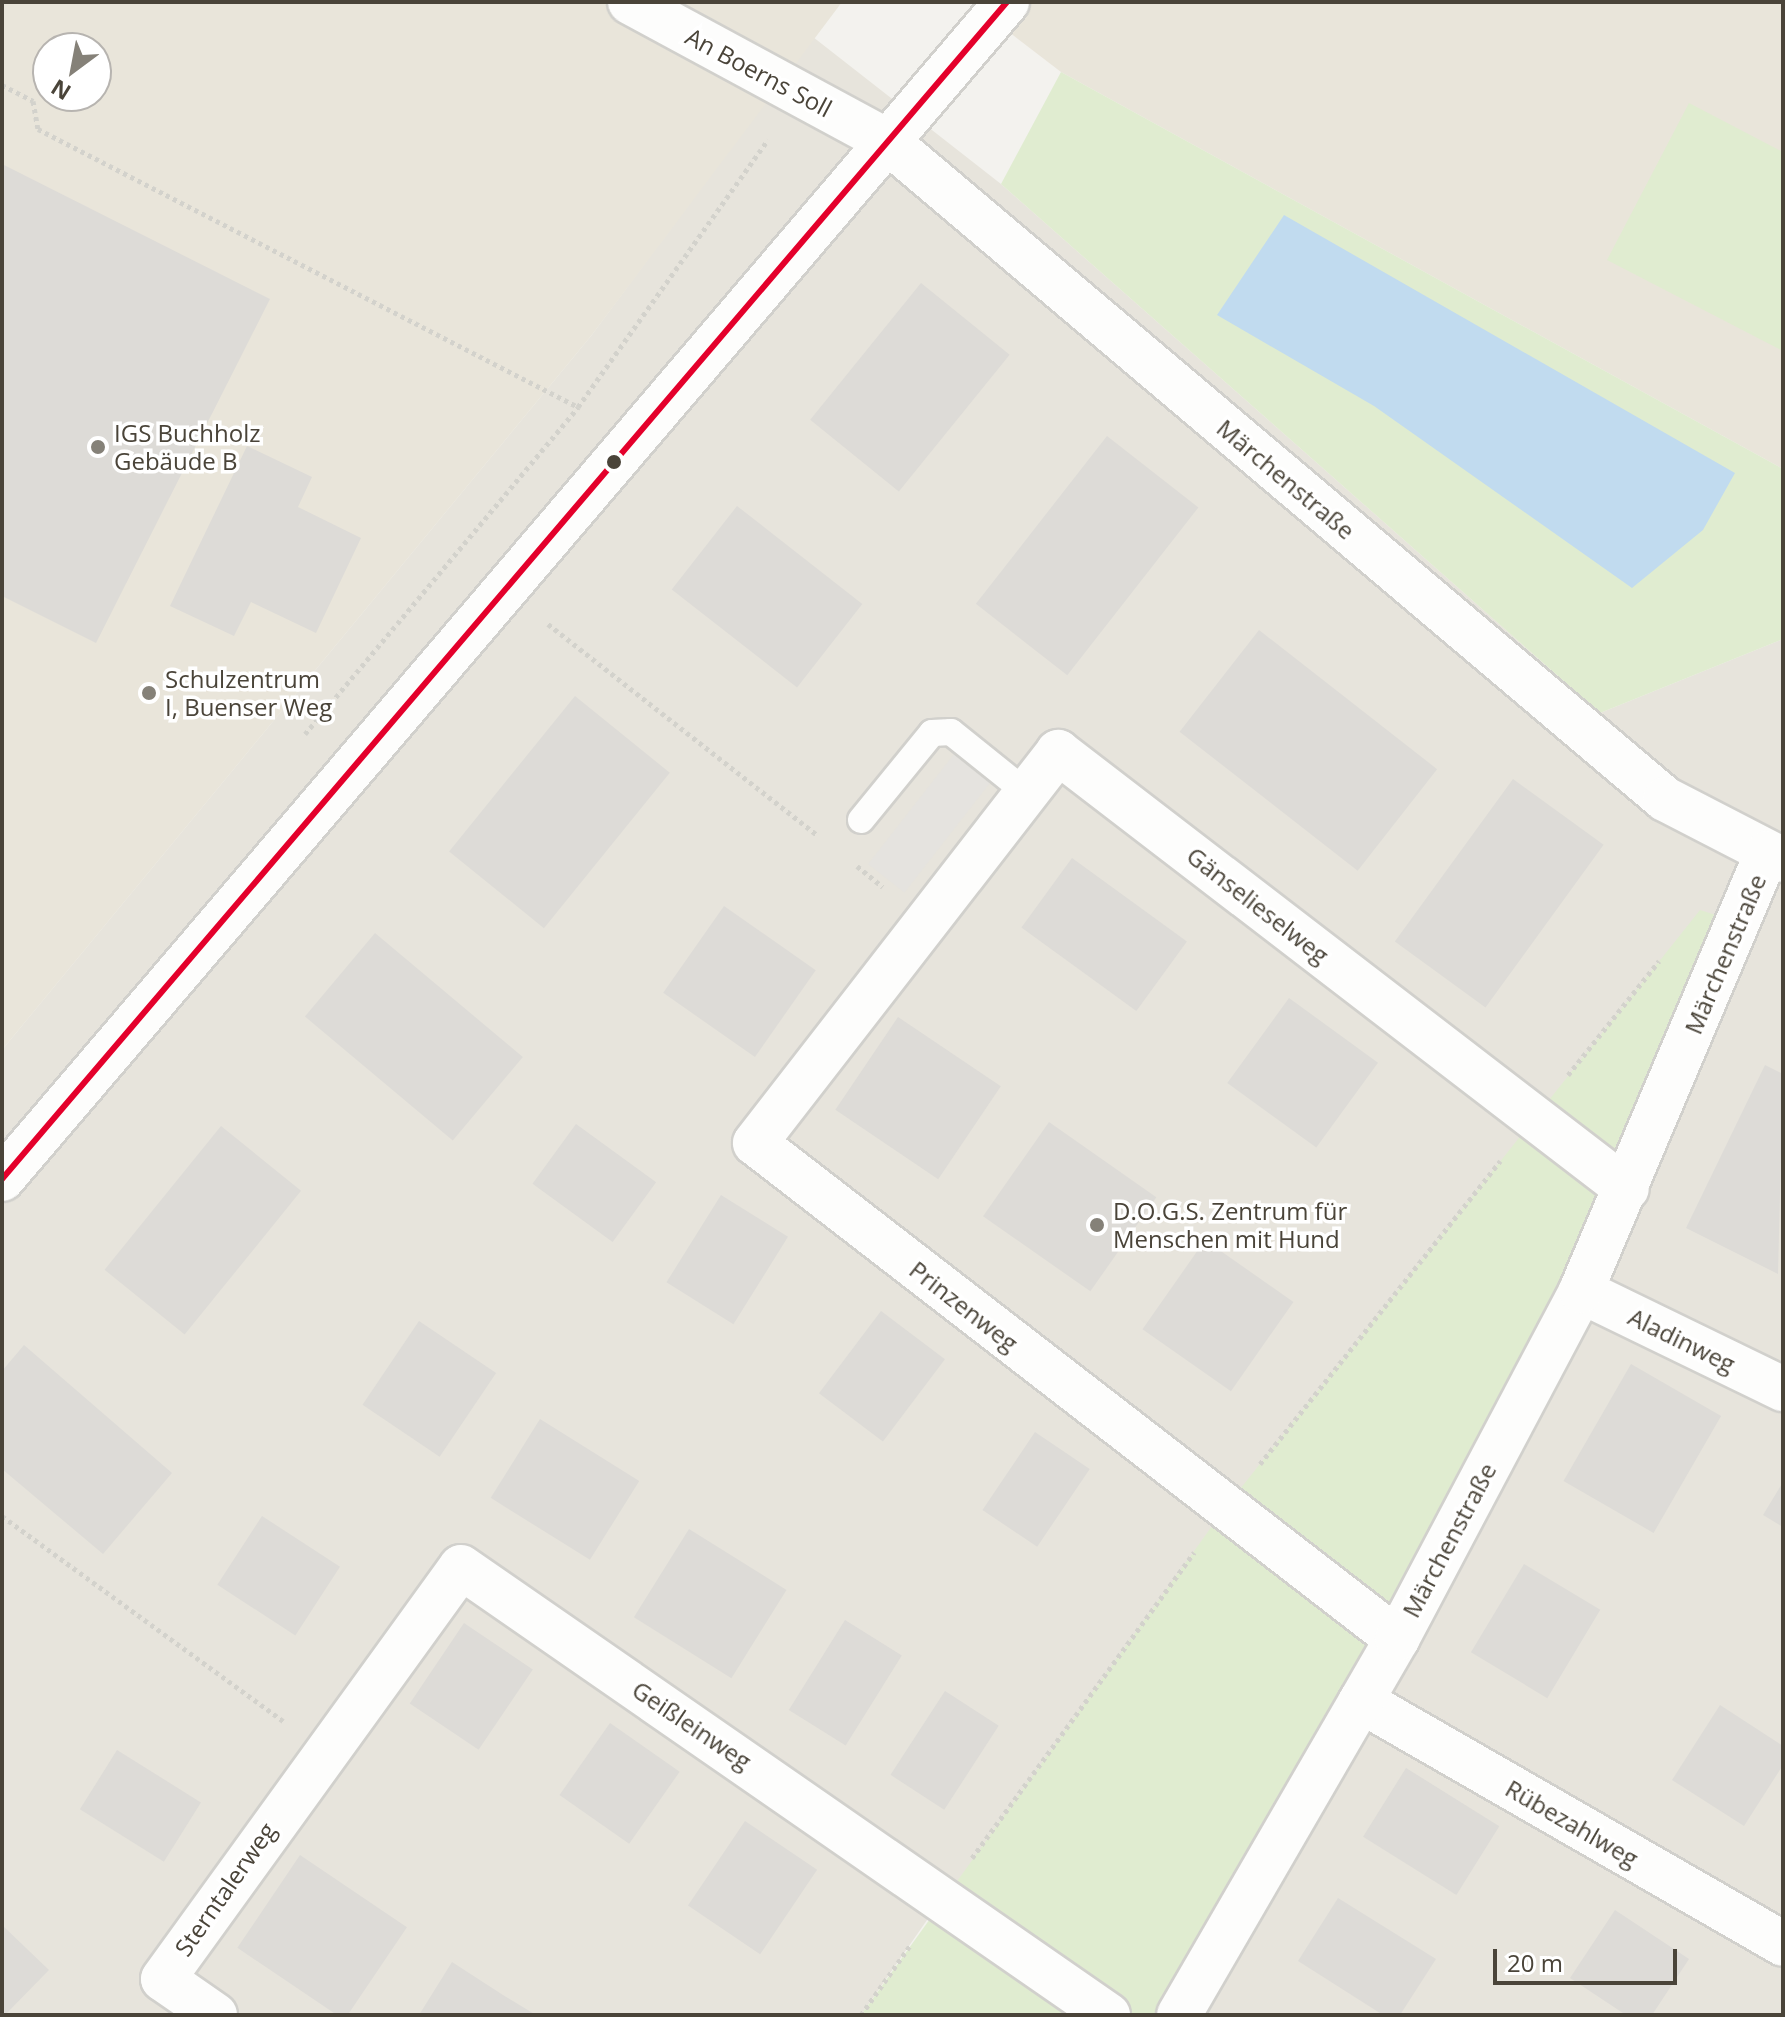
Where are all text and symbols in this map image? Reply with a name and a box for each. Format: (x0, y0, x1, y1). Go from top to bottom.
street label: An Boerns Soll (681, 21, 837, 123)
north arrow (32, 32, 112, 112)
text: N (45, 73, 76, 108)
street label: Märchenstraße (1211, 413, 1361, 545)
place label: IGS Buchholz Gebäude B (114, 419, 260, 475)
marker: IGS Buchholz Gebäude B (89, 438, 107, 456)
unlabelled marker (606, 454, 622, 470)
place label: Schulzentrum I, Buenser Weg (165, 665, 332, 721)
marker: Schulzentrum I, Buenser Weg (140, 684, 158, 702)
street label: Gänselieselweg (1181, 841, 1335, 969)
street label: Märchenstraße (1678, 870, 1772, 1038)
place label: D.O.G.S. Zentrum für Menschen mit Hund (1113, 1197, 1347, 1253)
marker: D.O.G.S. Zentrum für Menschen mit Hund (1088, 1216, 1106, 1234)
street label: Prinzenweg (904, 1255, 1024, 1357)
street label: Aladinweg (1624, 1302, 1740, 1378)
street label: Märchenstraße (1396, 1458, 1502, 1622)
street label: Geißleinweg (627, 1675, 757, 1775)
street label: Rübezahlweg (1501, 1773, 1643, 1873)
street label: Sterntalerweg (168, 1817, 282, 1961)
scale bar (1497, 1933, 1681, 1983)
text: 20 m (1507, 1946, 1563, 1979)

